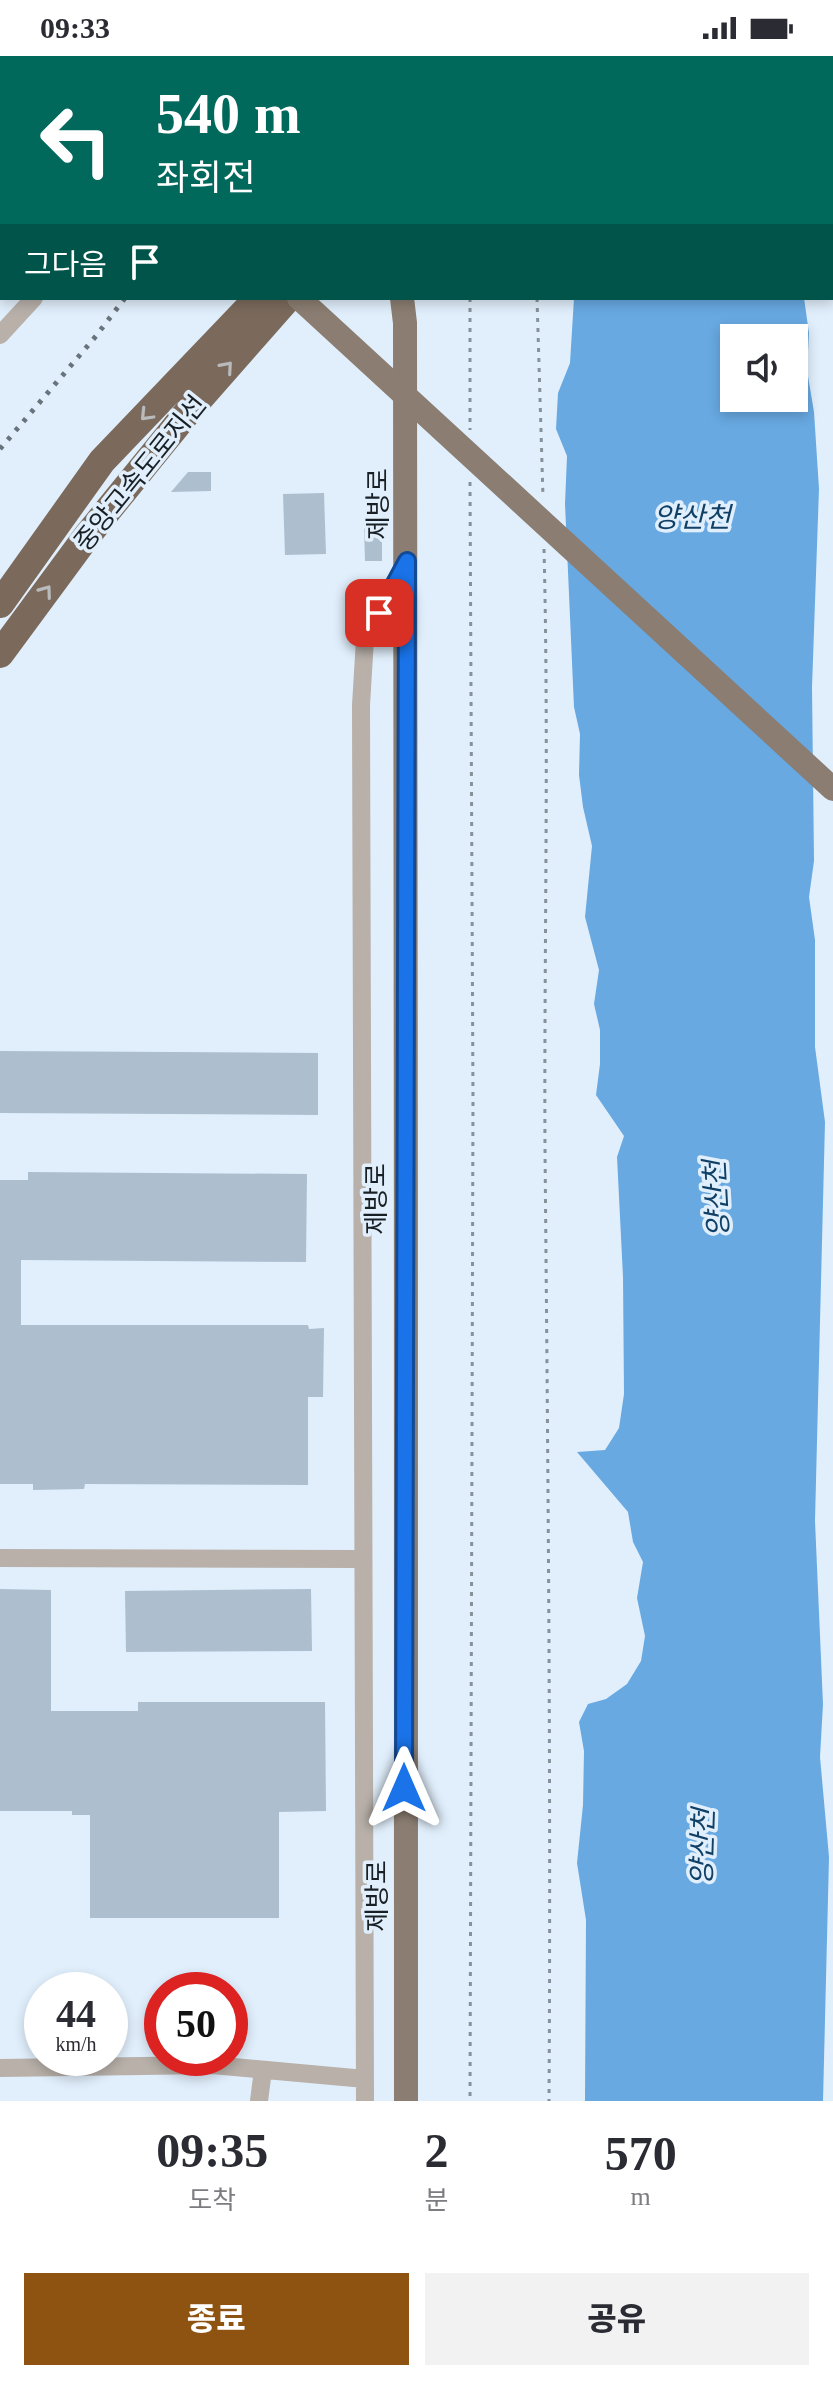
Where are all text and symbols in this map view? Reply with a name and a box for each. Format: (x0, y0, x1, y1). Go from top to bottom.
text: 09:33 (40, 11, 110, 44)
text: 540 m (156, 83, 301, 145)
icon: left (24, 88, 128, 192)
text: 좌회전 (156, 158, 255, 198)
icon: arrive (123, 240, 167, 284)
text: 그다음 (24, 248, 107, 281)
map controls (720, 324, 808, 412)
button: sound (720, 324, 808, 412)
one-way arrow (217, 362, 232, 377)
street label: 중앙고속도로지선 (69, 390, 212, 557)
one-way arrow (141, 406, 155, 420)
street label: 제방로 (364, 468, 393, 540)
water label: 양산천 (653, 502, 734, 533)
pin (345, 579, 413, 647)
one-way arrow (37, 586, 51, 600)
icon: arrive (357, 591, 401, 635)
water label: 양산천 (699, 1156, 734, 1238)
street label: 제방로 (362, 1163, 391, 1235)
position arrow (362, 1746, 446, 1830)
water label: 양산천 (686, 1805, 719, 1886)
street label: 제방로 (363, 1860, 392, 1932)
speed limit sign: 50 (144, 1972, 248, 2076)
text: 44 (56, 1991, 96, 2036)
text: km/h (55, 2033, 97, 2055)
text: 09:35 (156, 2124, 268, 2177)
text: 2 (424, 2124, 448, 2177)
text: 570 (605, 2127, 677, 2180)
text: m (631, 2182, 651, 2211)
text: 도착 (188, 2186, 236, 2215)
text: 분 (425, 2186, 448, 2215)
button: 종료 (24, 2273, 409, 2365)
button: 공유 (425, 2273, 809, 2365)

